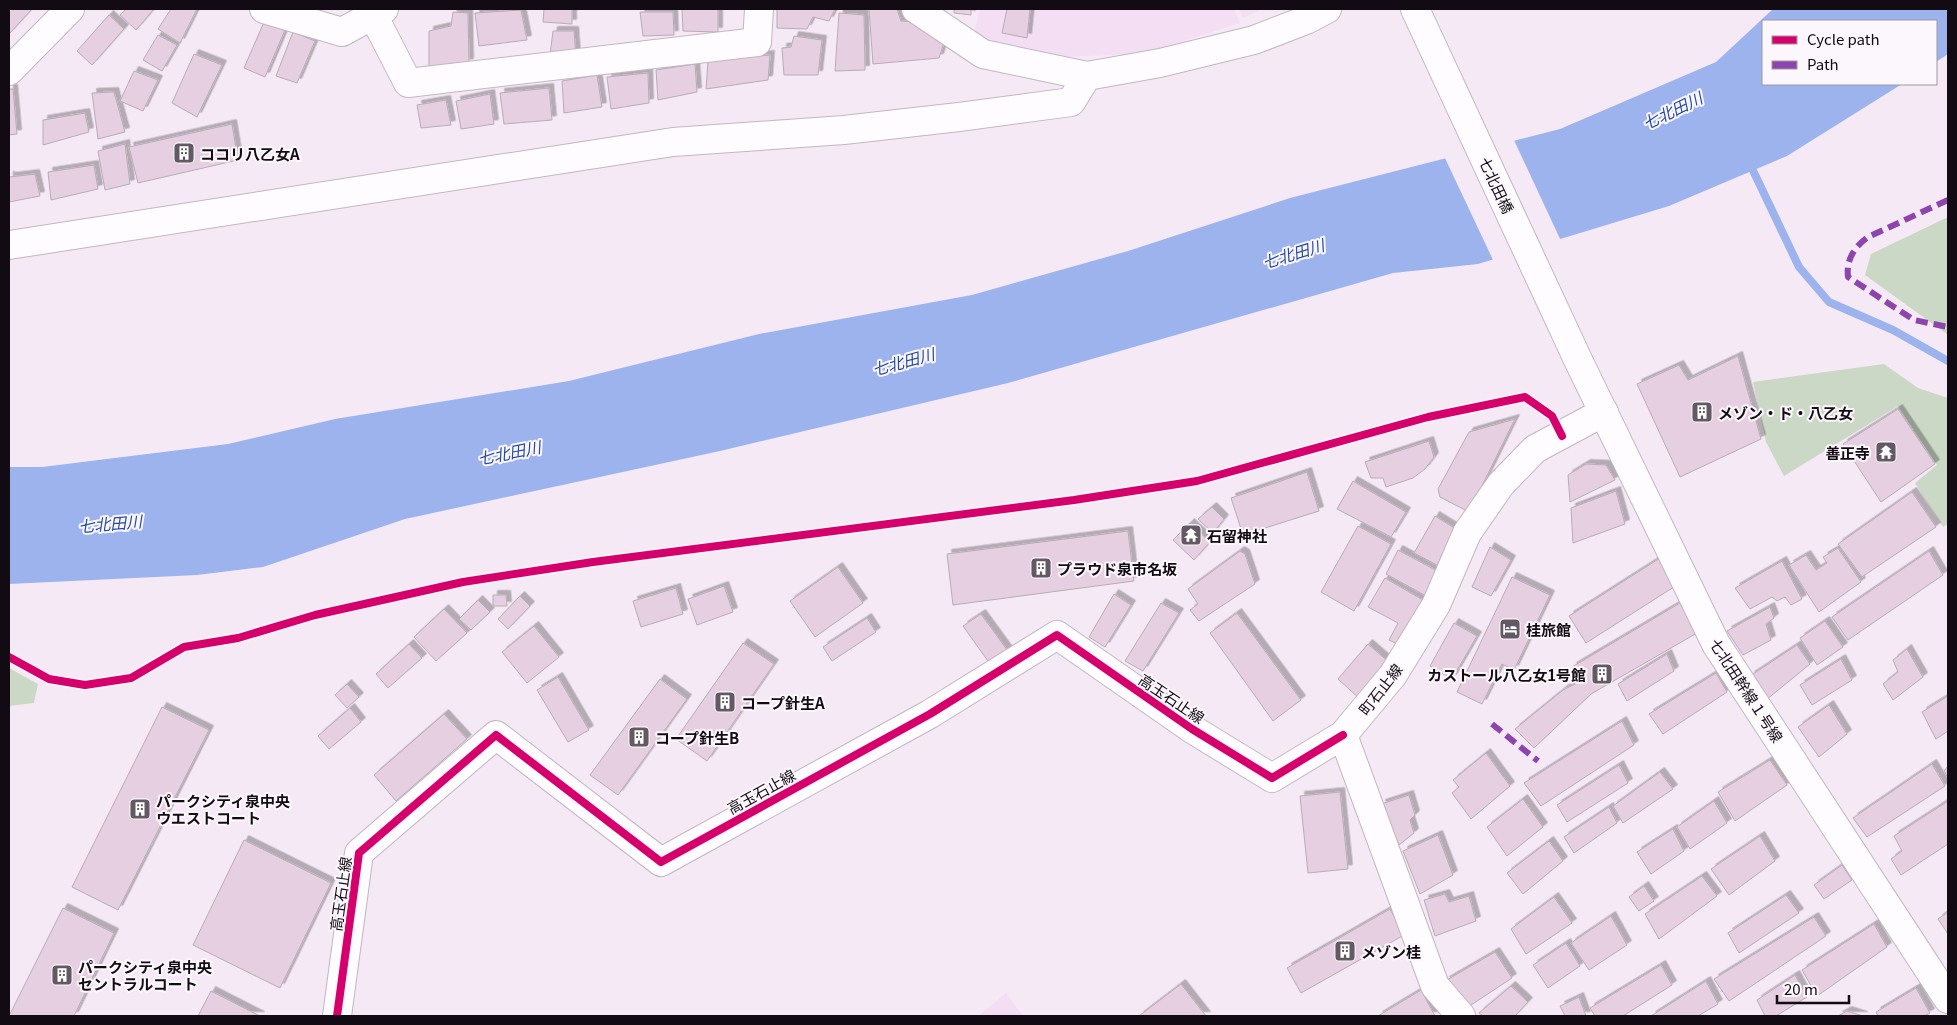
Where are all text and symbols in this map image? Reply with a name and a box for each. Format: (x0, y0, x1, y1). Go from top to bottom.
legend (1762, 20, 1937, 85)
text: Cycle path (1807, 28, 1880, 49)
text: Path (1807, 53, 1839, 74)
water label: 七北田川 (1638, 84, 1708, 135)
building icon: ココリ八乙女A (172, 141, 196, 165)
place label: ココリ八乙女A (200, 143, 300, 164)
street label: 七北田橋 (1475, 153, 1519, 217)
water label: 七北田川 (1259, 232, 1329, 274)
water label: 七北田川 (869, 341, 939, 381)
building icon: メゾン・ド・八乙女 (1690, 400, 1714, 424)
place label: メゾン・ド・八乙女 (1718, 402, 1853, 423)
water label: 七北田川 (475, 434, 545, 470)
temple icon: 善正寺 (1874, 440, 1898, 464)
place label: 善正寺 (1825, 442, 1870, 463)
water label: 七北田川 (77, 508, 145, 538)
temple icon: 石留神社 (1179, 523, 1203, 547)
place label: 石留神社 (1207, 525, 1267, 546)
building icon: プラウド泉市名坂 (1029, 556, 1053, 580)
place label: プラウド泉市名坂 (1057, 558, 1177, 579)
hotel icon: 桂旅館 (1498, 617, 1522, 641)
place label: 桂旅館 (1526, 619, 1571, 640)
street label: 七北田幹線１号線 (1706, 634, 1788, 746)
street label: 町石止線 (1353, 659, 1407, 719)
building icon: カストール八乙女1号館 (1590, 662, 1614, 686)
place label: カストール八乙女1号館 (1427, 664, 1586, 685)
street label: 高玉石止線 (1135, 668, 1209, 728)
building icon: コープ針生A (713, 690, 737, 714)
place label: コープ針生A (741, 692, 825, 713)
building icon: コープ針生B (627, 725, 651, 749)
place label: コープ針生B (655, 727, 739, 748)
street label: 高玉石止線 (723, 764, 799, 818)
place label: パークシティ泉中央 ウエストコート (156, 790, 290, 828)
building icon: パークシティ泉中央 ウエストコート (128, 797, 152, 821)
street label: 高玉石止線 (324, 855, 356, 933)
building icon: メゾン桂 (1333, 939, 1357, 963)
place label: メゾン桂 (1361, 941, 1421, 962)
place label: パークシティ泉中央 セントラルコート (78, 956, 212, 994)
building icon: パークシティ泉中央 セントラルコート (50, 963, 74, 987)
scale bar (1777, 972, 1850, 1004)
text: 20 m (1784, 978, 1818, 999)

